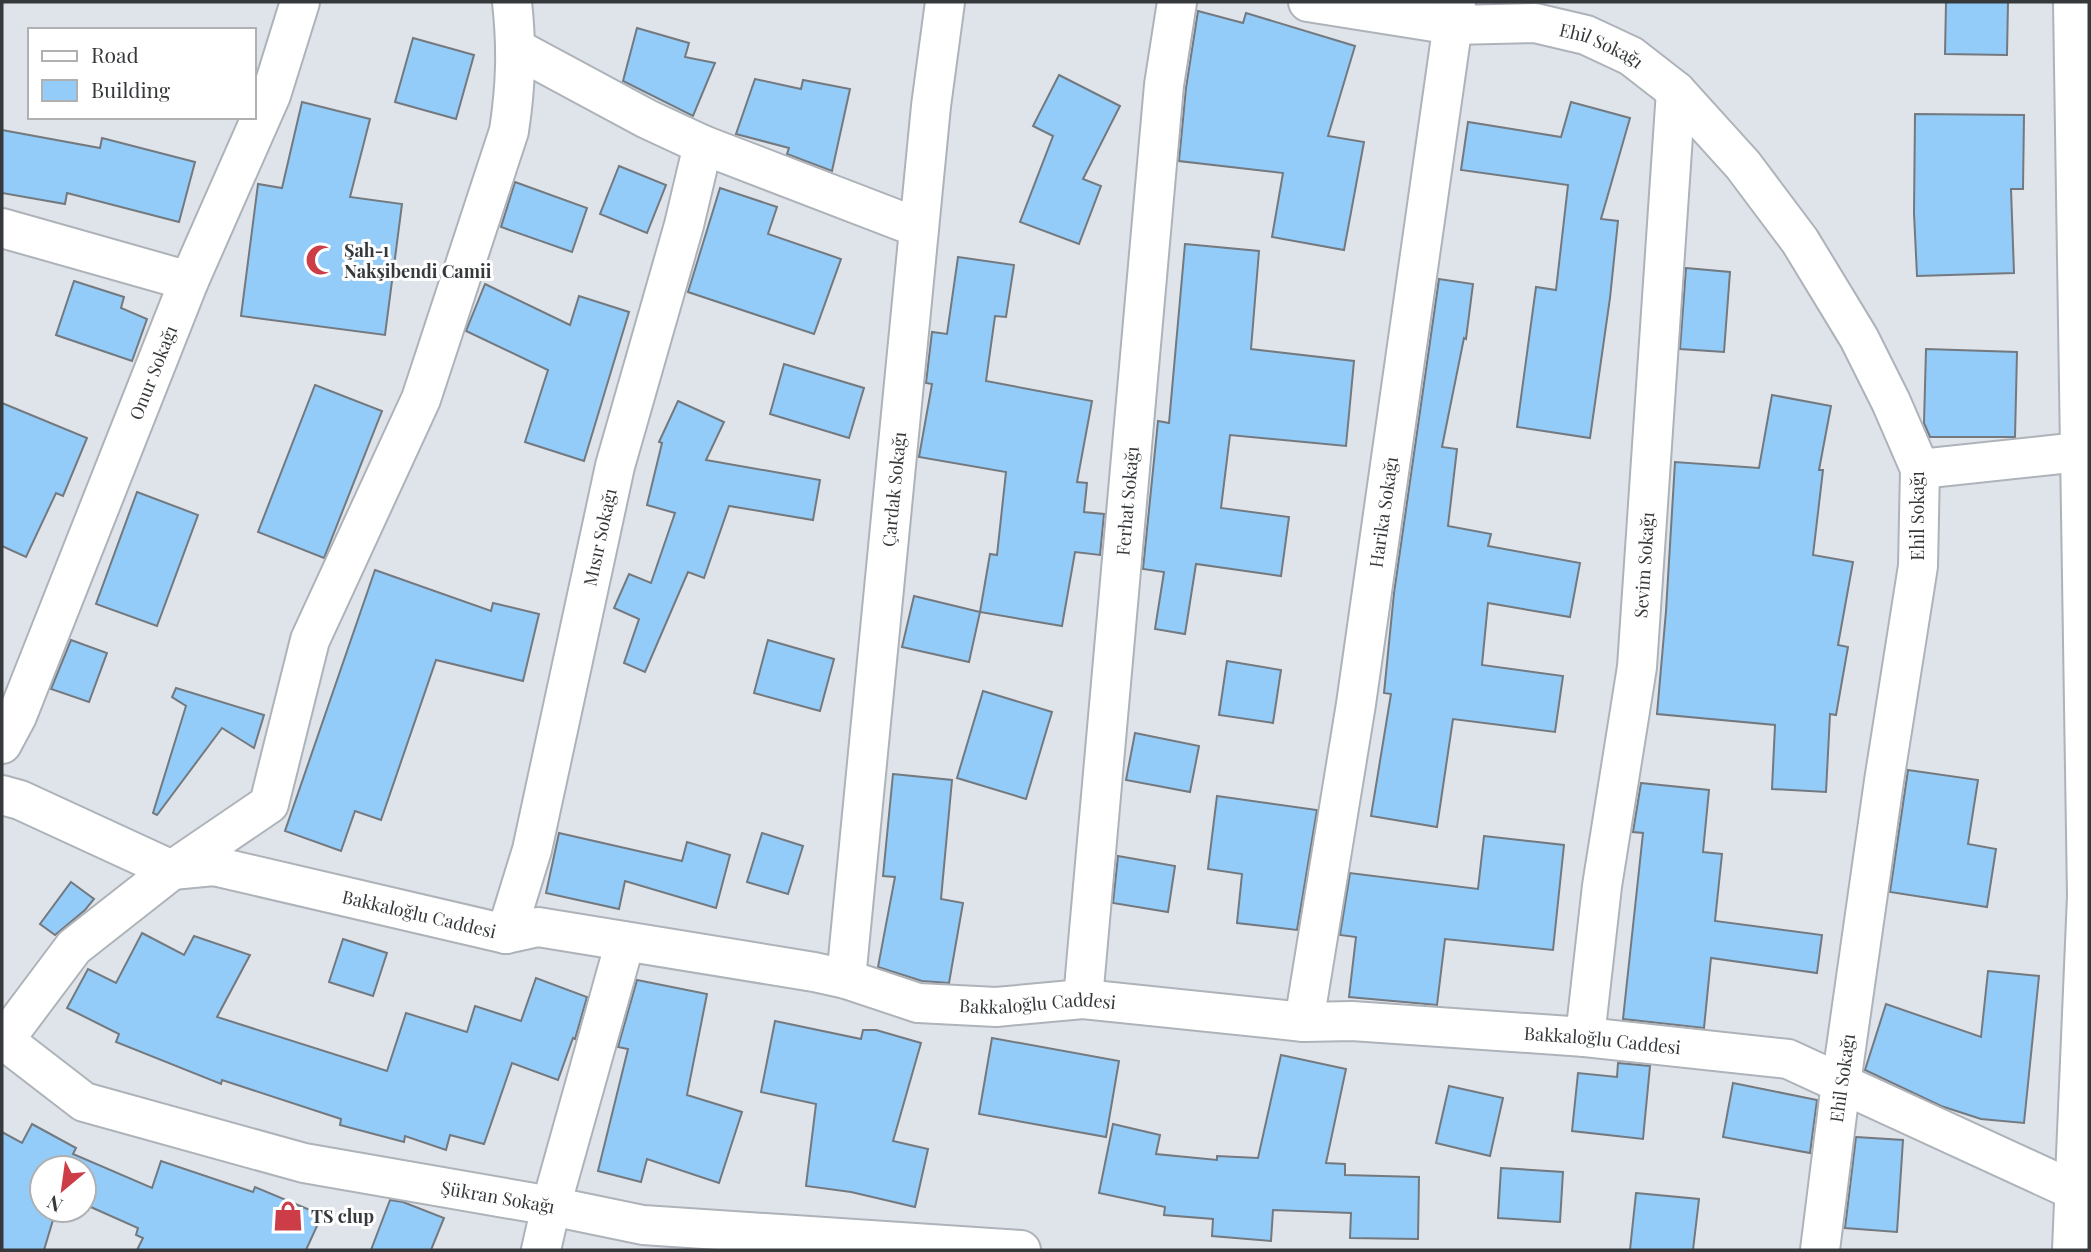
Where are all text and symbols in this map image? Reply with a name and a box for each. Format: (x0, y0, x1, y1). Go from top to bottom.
street label: Ehil Sokağı (1557, 17, 1648, 73)
legend (28, 28, 256, 119)
text: Road (91, 40, 139, 68)
text: Building (91, 75, 170, 103)
place label: Şah-ı Nakşibendi Camii (344, 238, 492, 283)
mosque icon: Şah-ı Nakşibendi Camii (304, 243, 338, 277)
street label: Onur Sokağı (123, 322, 182, 423)
street label: Çardak Sokağı (876, 431, 911, 548)
street label: Ferhat Sokağı (1110, 445, 1144, 557)
street label: Harika Sokağı (1364, 455, 1403, 569)
street label: Ehil Sokağı (1905, 471, 1929, 561)
street label: Mısır Sokağı (577, 486, 622, 588)
street label: Sevim Sokağı (1628, 511, 1659, 619)
street label: Bakkaloğlu Caddesi (340, 884, 499, 943)
street label: Bakkaloğlu Caddesi (959, 987, 1117, 1019)
street label: Bakkaloğlu Caddesi (1523, 1021, 1682, 1059)
street label: Ehil Sokağı (1824, 1032, 1860, 1124)
north arrow (28, 1154, 98, 1224)
street label: Şükran Sokağı (439, 1175, 557, 1219)
text: N (42, 1190, 67, 1219)
shop icon: TS clup (271, 1199, 305, 1233)
place label: TS clup (311, 1204, 374, 1228)

